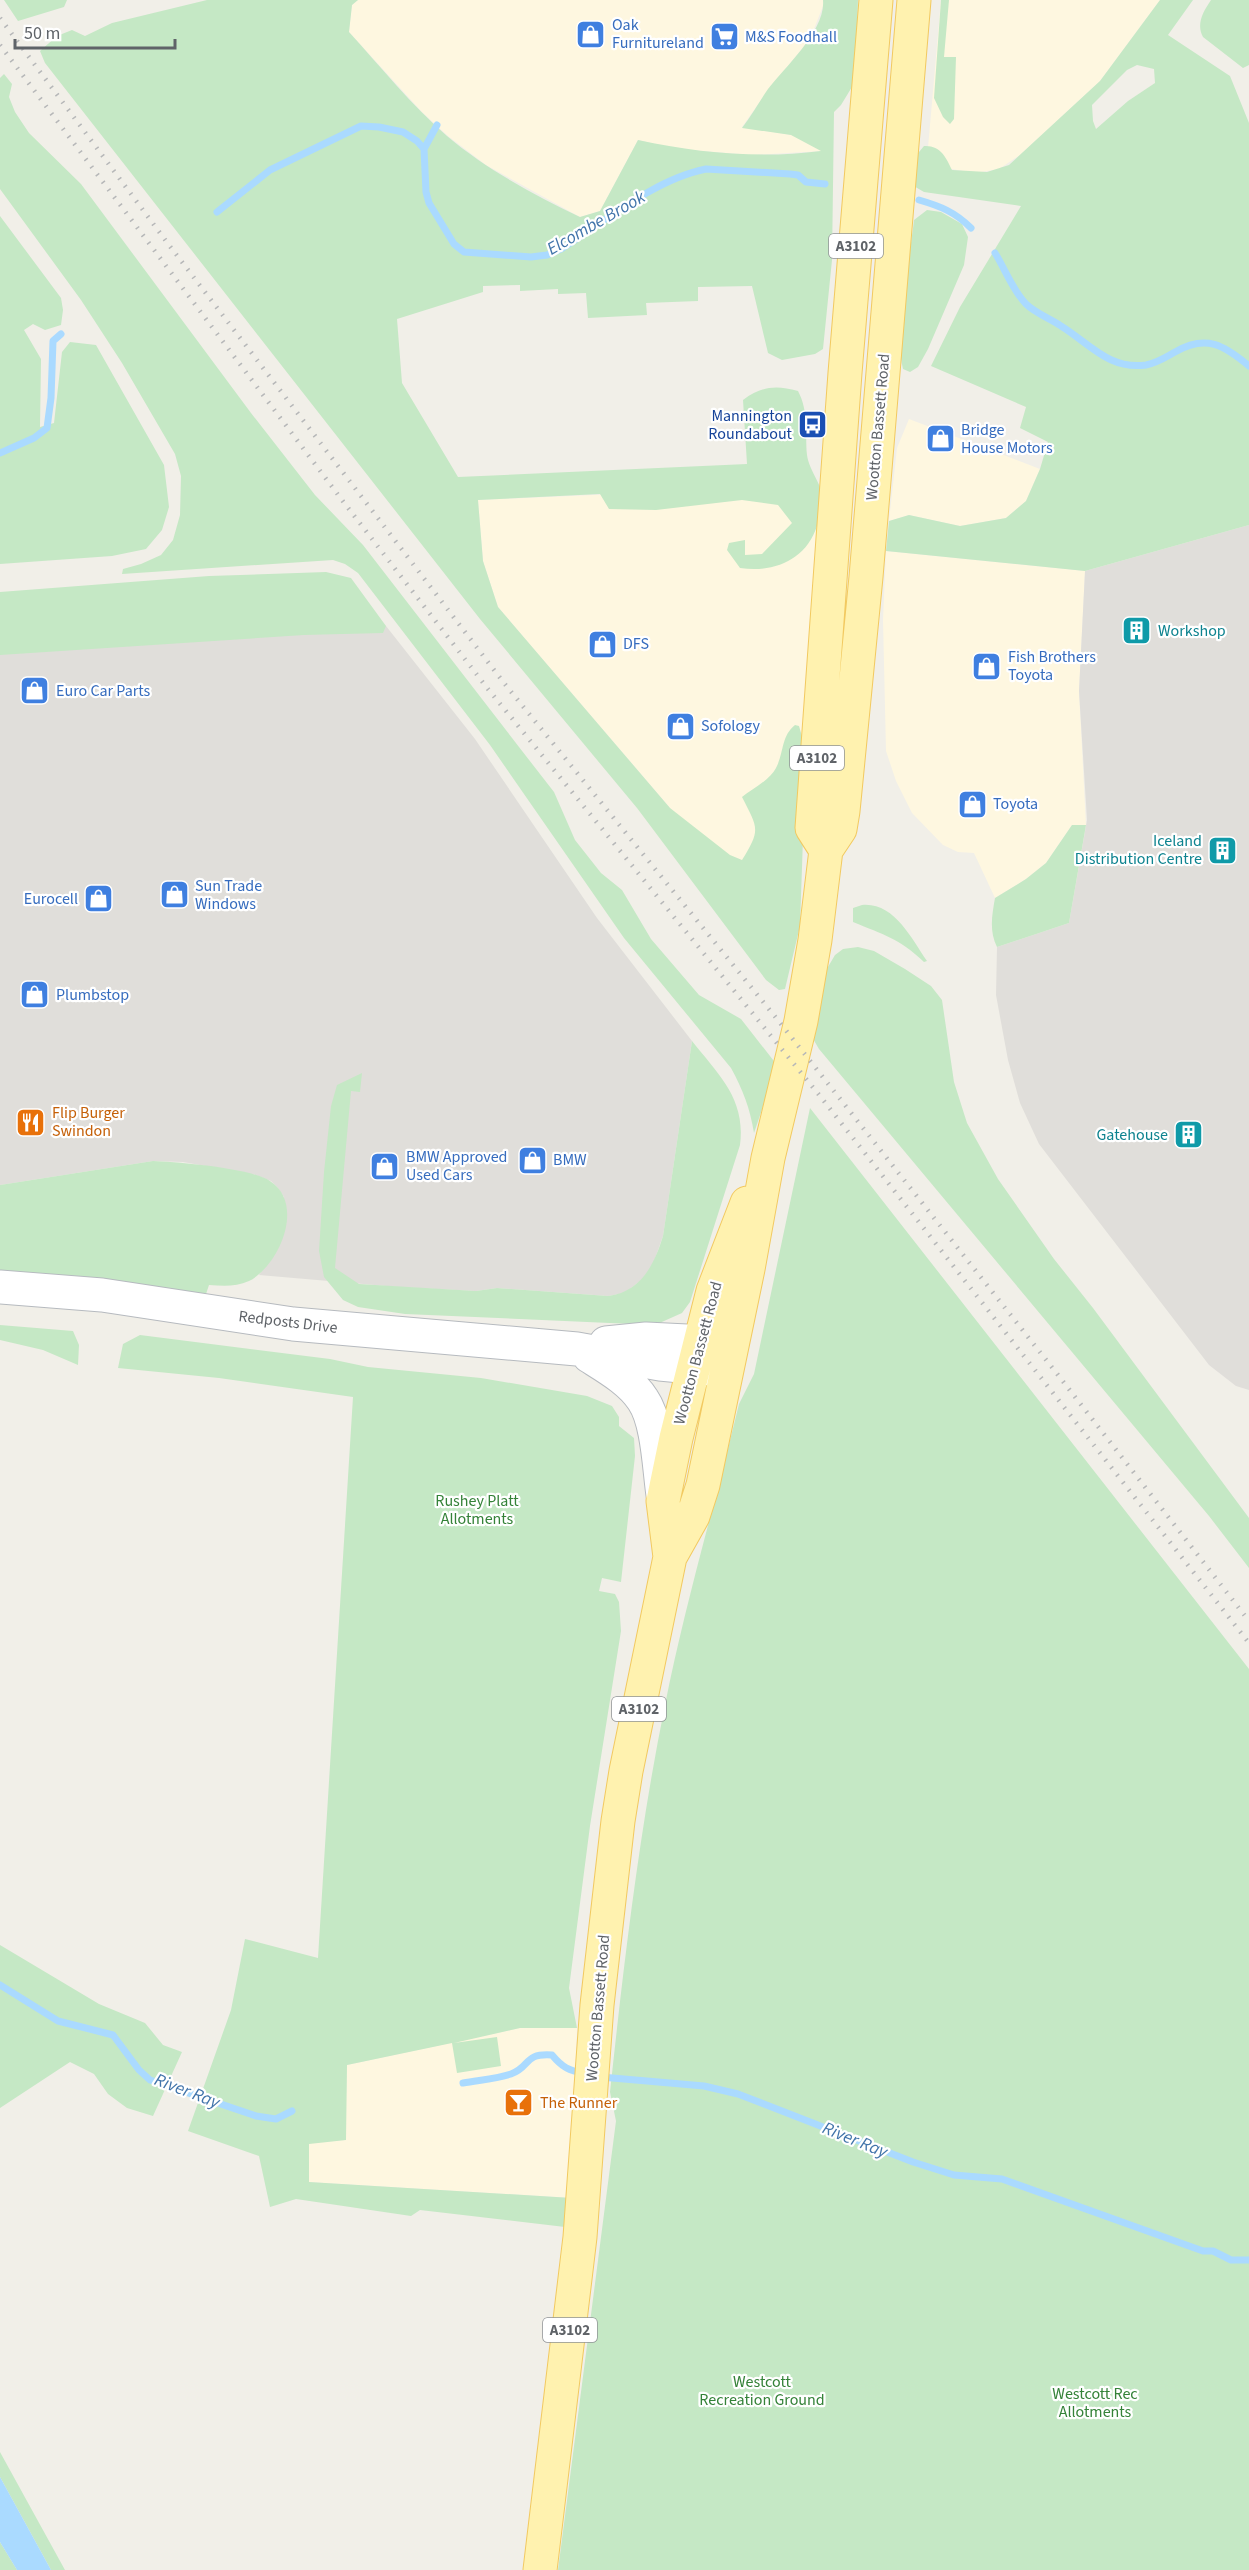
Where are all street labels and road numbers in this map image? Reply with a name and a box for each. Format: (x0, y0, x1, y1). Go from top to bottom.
road number: A3102 (829, 234, 883, 258)
street label: Wootton Bassett Road (861, 353, 895, 501)
road number: A3102 (790, 746, 844, 770)
street label: Wootton Bassett Road (668, 1279, 728, 1427)
street label: Redposts Drive (237, 1305, 339, 1339)
road number: A3102 (612, 1697, 666, 1721)
street label: Wootton Bassett Road (581, 1934, 615, 2082)
road number: A3102 (543, 2318, 597, 2342)

